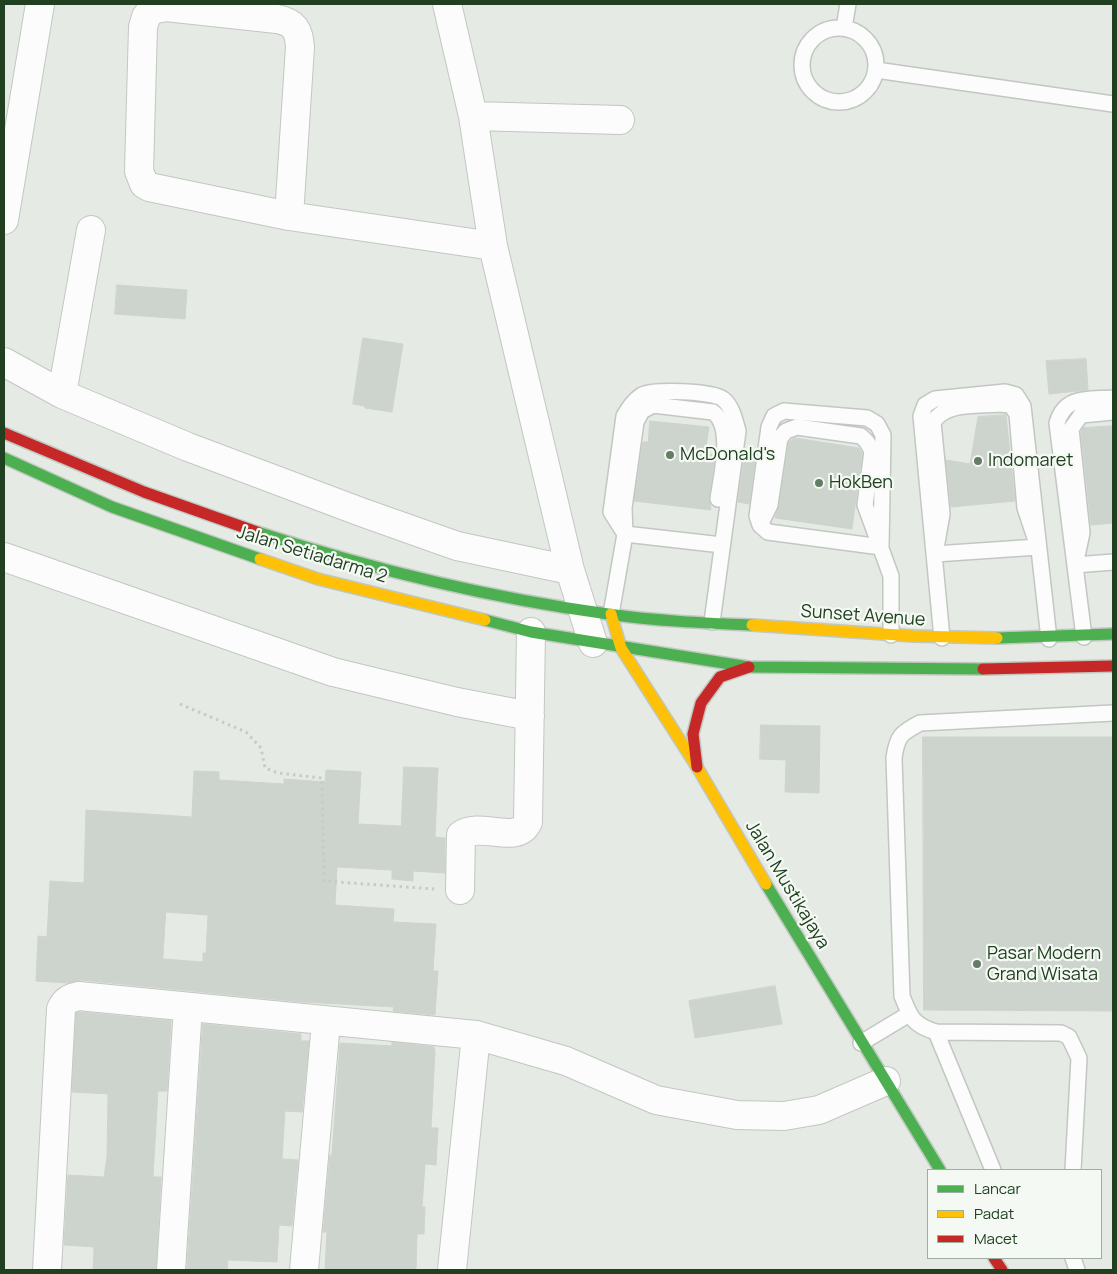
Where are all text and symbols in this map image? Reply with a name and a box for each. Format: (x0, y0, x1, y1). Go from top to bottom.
place label: McDonald's (680, 444, 775, 466)
marker: McDonald's (664, 449, 676, 461)
place label: Indomaret (988, 450, 1073, 472)
marker: Indomaret (972, 455, 984, 467)
place label: HokBen (829, 472, 893, 494)
marker: HokBen (813, 477, 825, 489)
street label: Jalan Setiadarma 2 (234, 522, 390, 588)
street label: Sunset Avenue (800, 601, 926, 631)
street label: Jalan Mustikajaya (740, 817, 834, 953)
place label: Pasar Modern Grand Wisata (987, 943, 1101, 986)
marker: Pasar Modern Grand Wisata (971, 958, 983, 970)
legend (927, 1169, 1102, 1259)
text: Lancar (974, 1178, 1021, 1199)
text: Padat (974, 1203, 1014, 1224)
text: Macet (974, 1228, 1018, 1249)

